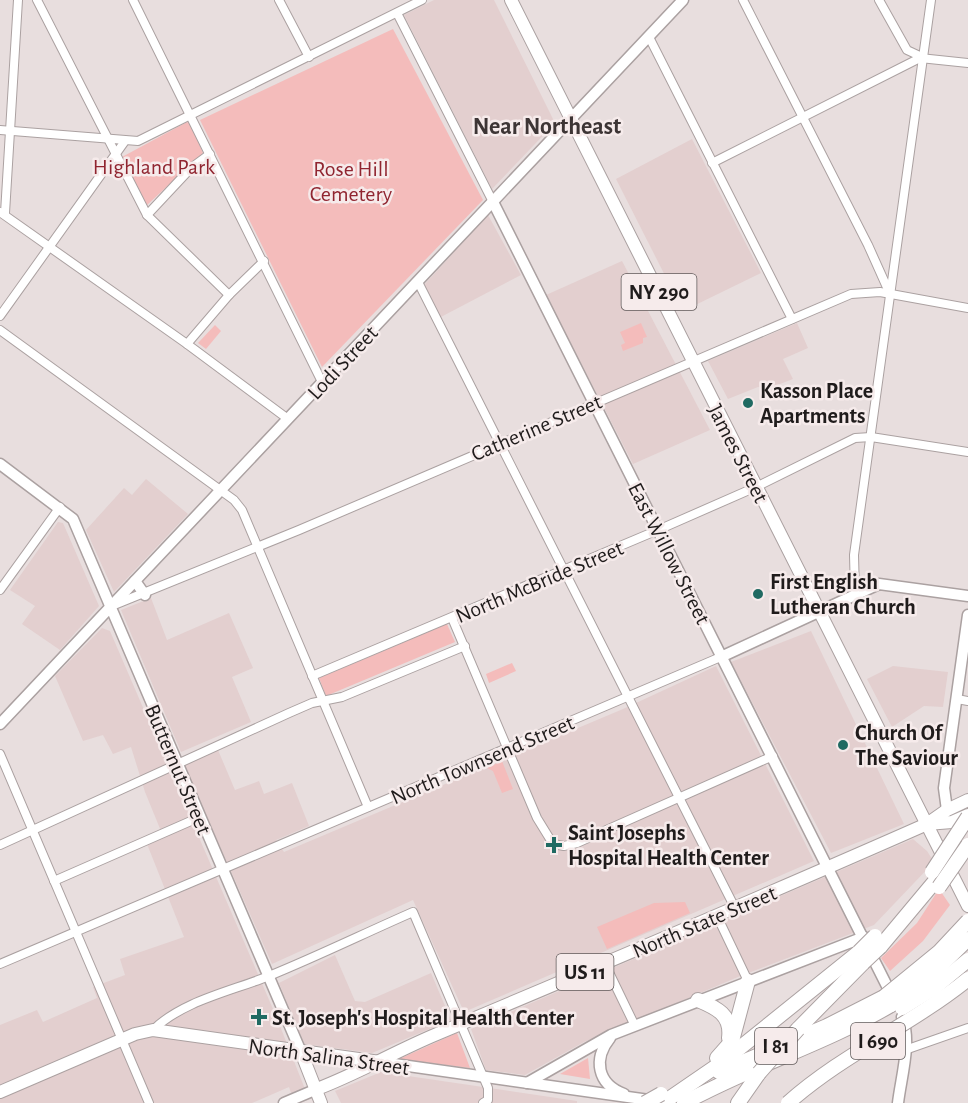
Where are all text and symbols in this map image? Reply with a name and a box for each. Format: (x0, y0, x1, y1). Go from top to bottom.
district label: Near Northeast (473, 115, 621, 139)
park label: Highland Park (93, 156, 215, 178)
park label: Rose Hill Cemetery (310, 158, 393, 205)
road number: NY 290 (622, 274, 696, 310)
street label: Lodi Street (303, 322, 382, 404)
place label: Kasson Place Apartments (760, 380, 873, 427)
street label: Catherine Street (468, 391, 605, 465)
marker: Kasson Place Apartments (741, 396, 755, 410)
street label: James Street (704, 401, 772, 506)
street label: East Willow Street (624, 479, 714, 628)
street label: North McBride Street (452, 537, 627, 627)
place label: First English Lutheran Church (770, 571, 916, 618)
marker: First English Lutheran Church (751, 587, 765, 601)
street label: Butternut Street (141, 701, 215, 838)
street label: North Townsend Street (388, 711, 577, 808)
place label: Church Of The Saviour (855, 722, 958, 769)
marker: Church Of The Saviour (836, 738, 850, 752)
place label: Saint Josephs Hospital Health Center (568, 822, 769, 869)
marker: Saint Josephs Hospital Health Center (545, 836, 563, 854)
street label: North State Street (629, 882, 780, 962)
road number: US 11 (556, 954, 614, 990)
place label: St. Joseph's Hospital Health Center (272, 1007, 574, 1029)
marker: St. Joseph's Hospital Health Center (250, 1008, 268, 1026)
road number: I 690 (851, 1023, 905, 1059)
road number: I 81 (755, 1028, 797, 1064)
street label: North Salina Street (247, 1035, 411, 1079)

